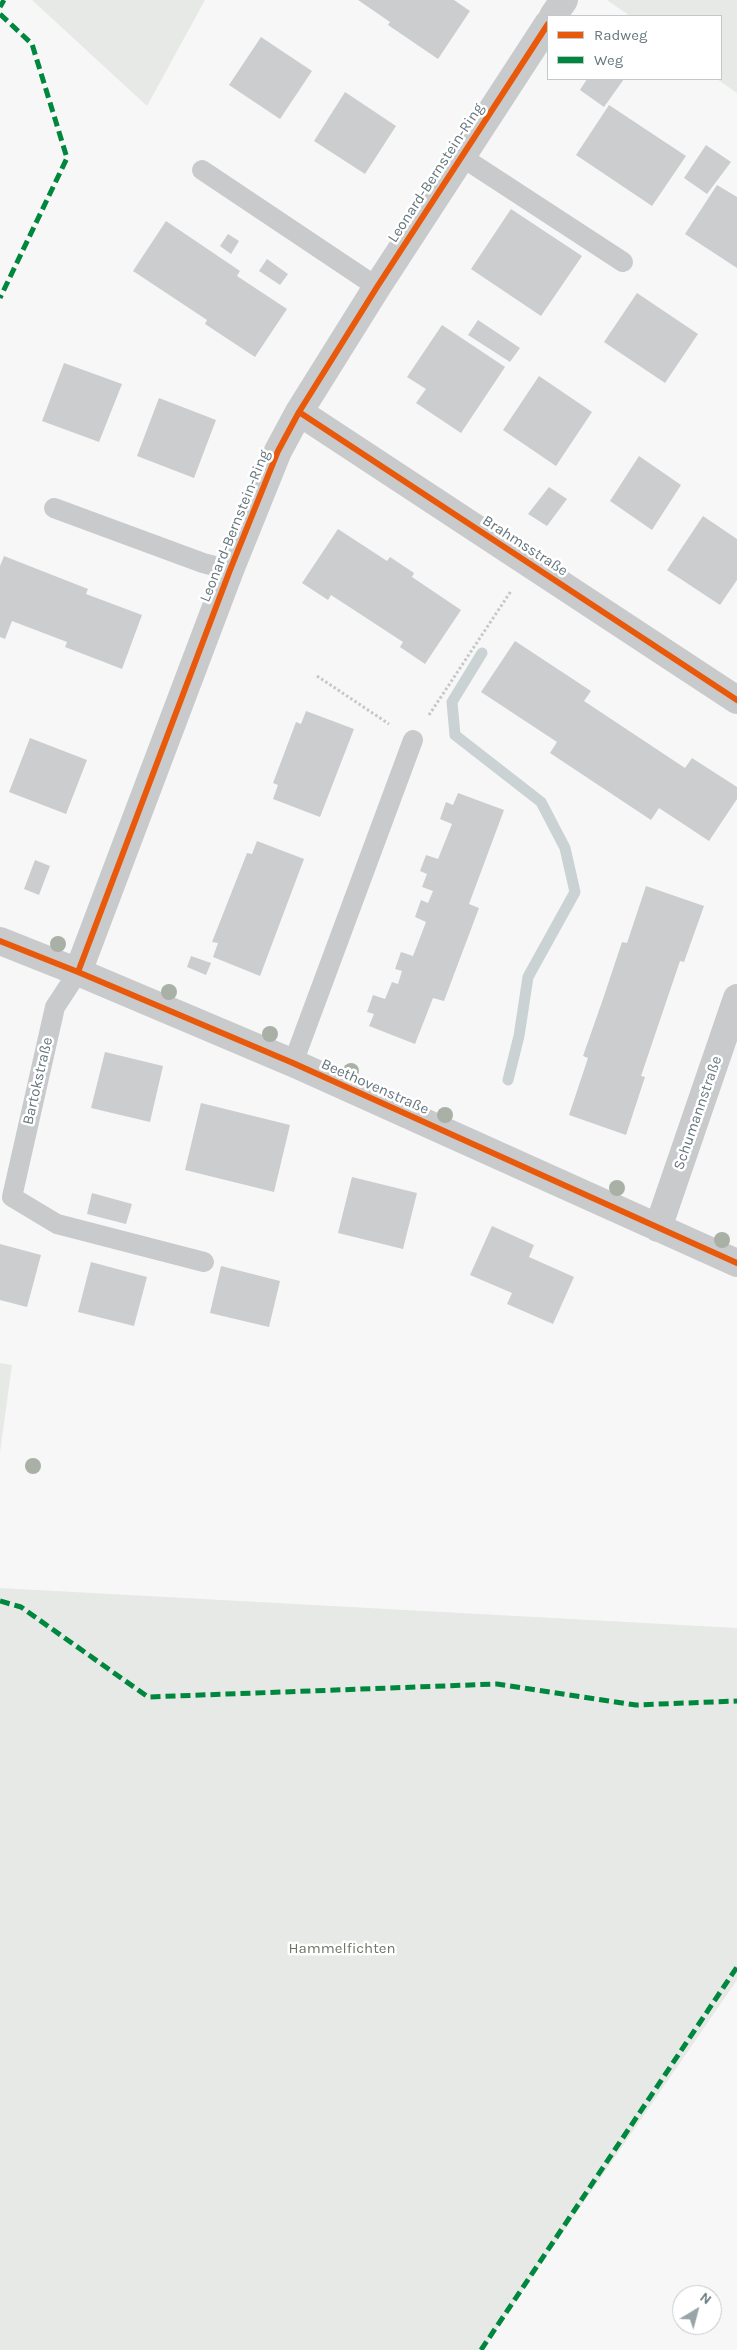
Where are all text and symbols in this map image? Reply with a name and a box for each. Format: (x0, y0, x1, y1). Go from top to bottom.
legend (547, 15, 722, 80)
text: Radweg (594, 26, 647, 44)
text: Weg (594, 51, 623, 69)
street label: Leonard-Bernstein-Ring (384, 100, 488, 246)
street label: Leonard-Bernstein-Ring (196, 447, 274, 605)
street label: Brahmsstraße (479, 512, 571, 580)
street label: Bartokstraße (19, 1035, 57, 1127)
street label: Schumannstraße (670, 1054, 726, 1172)
street label: Beethovenstraße (318, 1055, 432, 1119)
park label: Hammelfichten (288, 1940, 396, 1958)
north arrow (672, 2285, 722, 2335)
text: N (697, 2289, 715, 2308)

